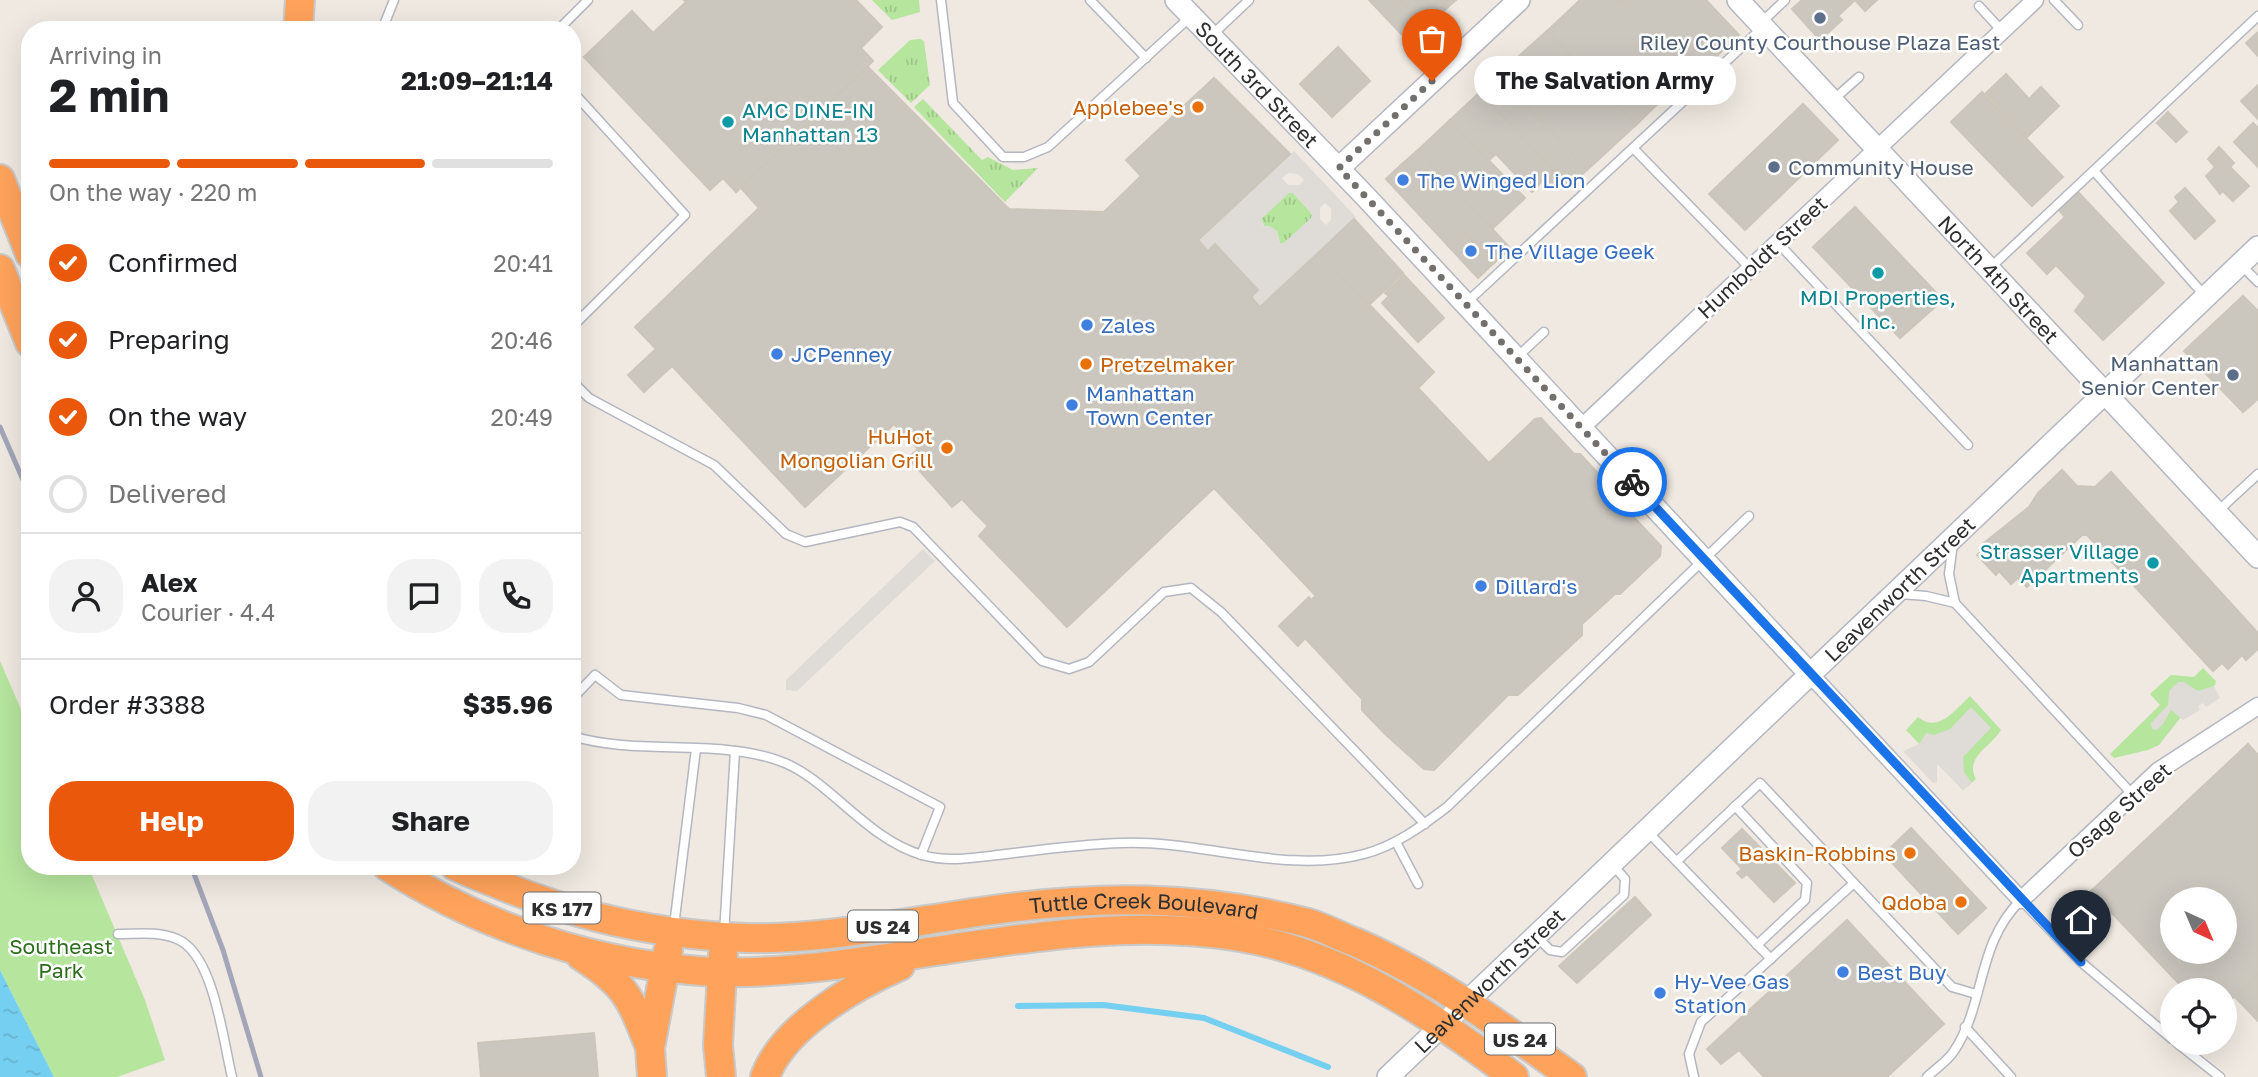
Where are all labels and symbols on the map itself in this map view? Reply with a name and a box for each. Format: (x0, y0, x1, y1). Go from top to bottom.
pin (1402, 9, 1462, 81)
marker: Riley County Courthouse Plaza East (1812, 10, 1828, 26)
street label: South 3rd Street (1190, 15, 1324, 153)
place label: Riley County Courthouse Plaza East (1640, 29, 2000, 55)
callout: The Salvation Army (1474, 56, 1736, 106)
place label: Applebee's (1073, 94, 1184, 120)
place label: AMC DINE-IN Manhattan 13 (742, 97, 879, 147)
marker: Applebee's (1190, 99, 1206, 115)
marker: AMC DINE-IN Manhattan 13 (720, 114, 736, 130)
place label: Community House (1788, 154, 1974, 180)
marker: Community House (1766, 159, 1782, 175)
place label: The Winged Lion (1417, 167, 1585, 193)
marker: The Winged Lion (1395, 172, 1411, 188)
street label: Humboldt Street (1692, 190, 1832, 324)
street label: North 4th Street (1933, 210, 2065, 349)
place label: The Village Geek (1485, 238, 1655, 264)
marker: The Village Geek (1463, 243, 1479, 259)
marker: MDI Properties, Inc. (1870, 265, 1886, 281)
place label: MDI Properties, Inc. (1800, 284, 1956, 334)
place label: Zales (1101, 312, 1155, 338)
marker: Zales (1079, 317, 1095, 333)
place label: JCPenney (791, 341, 892, 367)
marker: JCPenney (769, 346, 785, 362)
place label: Manhattan Senior Center (2081, 350, 2219, 400)
place label: Pretzelmaker (1100, 351, 1235, 377)
marker: Pretzelmaker (1078, 356, 1094, 372)
marker: Manhattan Senior Center (2225, 367, 2241, 383)
place label: Manhattan Town Center (1086, 380, 1213, 430)
marker: Manhattan Town Center (1064, 397, 1080, 413)
place label: HuHot Mongolian Grill (779, 423, 933, 473)
marker: HuHot Mongolian Grill (939, 440, 955, 456)
courier (1597, 447, 1667, 517)
street label: Leavenworth Street (1819, 511, 1980, 667)
place label: Strasser Village Apartments (1980, 538, 2139, 588)
marker: Strasser Village Apartments (2145, 555, 2161, 571)
place label: Dillard's (1495, 573, 1577, 599)
marker: Dillard's (1473, 578, 1489, 594)
street label: Osage Street (2062, 756, 2176, 864)
place label: Baskin-Robbins (1738, 840, 1896, 866)
marker: Baskin-Robbins (1902, 845, 1918, 861)
street label: Tuttle Creek Boulevard (1028, 887, 1260, 925)
north arrow (2160, 887, 2236, 964)
place label: Qdoba (1881, 889, 1947, 915)
pin (2051, 890, 2111, 962)
road number: KS 177 (524, 893, 600, 924)
marker: Qdoba (1953, 894, 1969, 910)
street label: Leavenworth Street (1409, 902, 1570, 1058)
road number: US 24 (848, 910, 918, 942)
park label: Southeast Park (9, 933, 113, 983)
place label: Best Buy (1857, 959, 1947, 985)
marker: Best Buy (1835, 964, 1851, 980)
place label: Hy-Vee Gas Station (1674, 968, 1790, 1018)
marker: Hy-Vee Gas Station (1652, 985, 1668, 1001)
road number: US 24 (1485, 1023, 1555, 1054)

